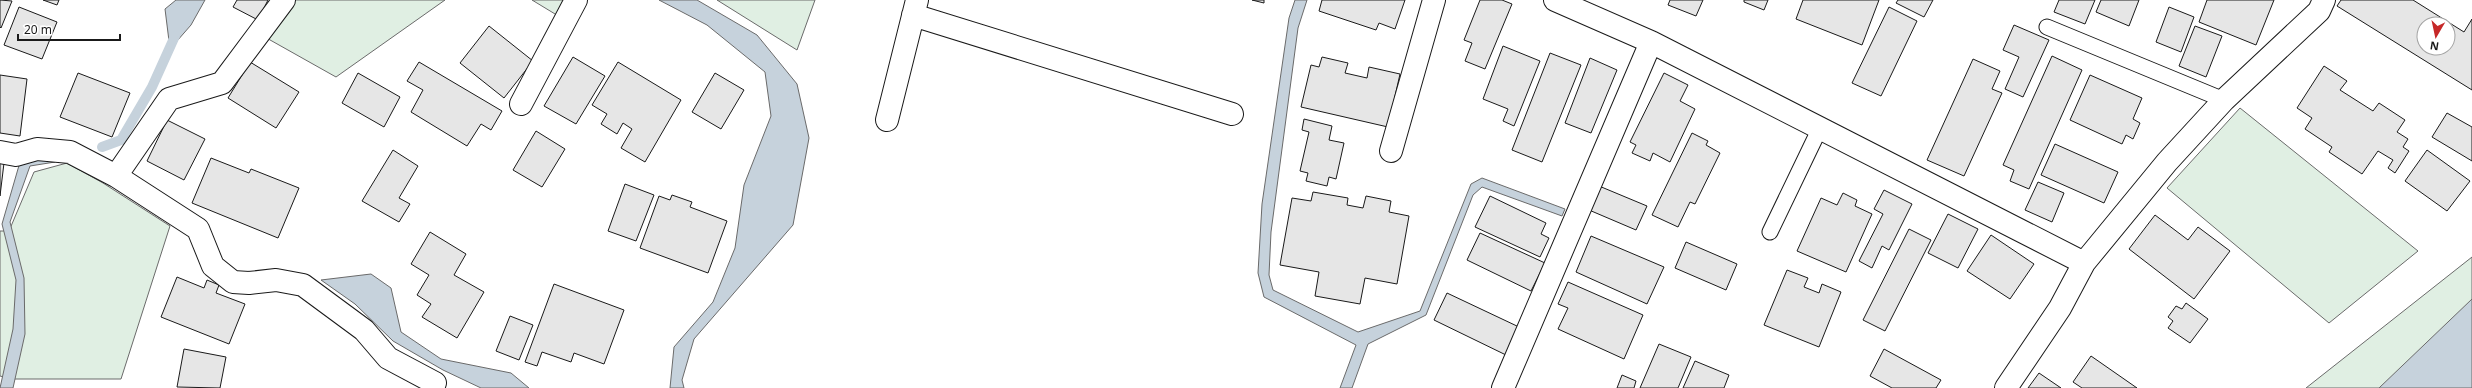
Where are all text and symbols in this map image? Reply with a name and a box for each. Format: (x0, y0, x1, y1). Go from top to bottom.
scale bar (18, 16, 120, 42)
north arrow (2416, 16, 2456, 56)
text: 20 m (24, 21, 52, 38)
text: N (2429, 38, 2440, 54)

